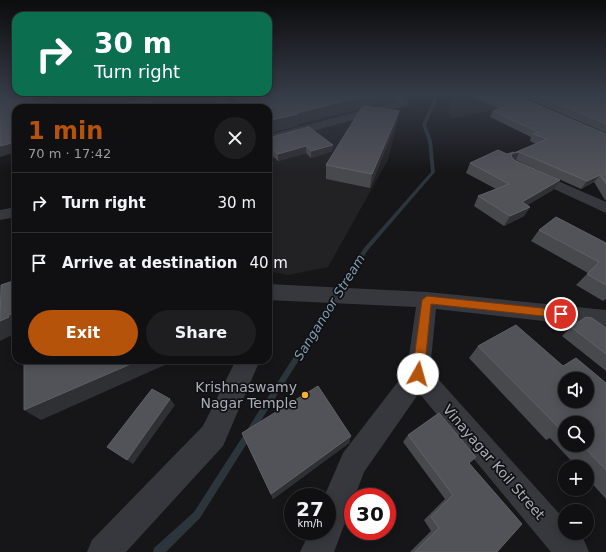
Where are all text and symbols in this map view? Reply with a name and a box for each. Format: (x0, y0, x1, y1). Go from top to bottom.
text: 30 m (94, 27, 172, 60)
icon: right (28, 28, 80, 80)
text: Turn right (94, 61, 180, 82)
text: 1 min (28, 117, 103, 145)
button: close (214, 117, 256, 159)
text: 70 m · 17:42 (28, 146, 111, 161)
icon: right (28, 192, 50, 214)
text: Turn right (62, 194, 146, 212)
text: 30 m (218, 194, 256, 212)
icon: arrive (28, 252, 50, 274)
water label: Sanganoor Stream (291, 252, 368, 363)
text: Arrive at destination (62, 254, 237, 272)
text: 40 m (249, 254, 288, 272)
pin (544, 297, 578, 331)
icon: arrive (550, 303, 572, 325)
button: Exit (28, 310, 138, 356)
button: Share (146, 310, 256, 356)
position arrow (397, 353, 439, 395)
map controls (558, 372, 594, 540)
button: sound (558, 372, 594, 408)
place label: Krishnaswamy Nagar Temple (195, 379, 297, 411)
marker: Krishnaswamy Nagar Temple (300, 390, 310, 400)
street label: Vinayagar Koil Street (440, 401, 549, 523)
button: search (558, 416, 594, 452)
button: + (558, 460, 594, 496)
speed limit sign: 30 (344, 488, 396, 540)
text: 27 (296, 497, 324, 521)
button: − (558, 504, 594, 540)
text: km/h (297, 518, 323, 529)

